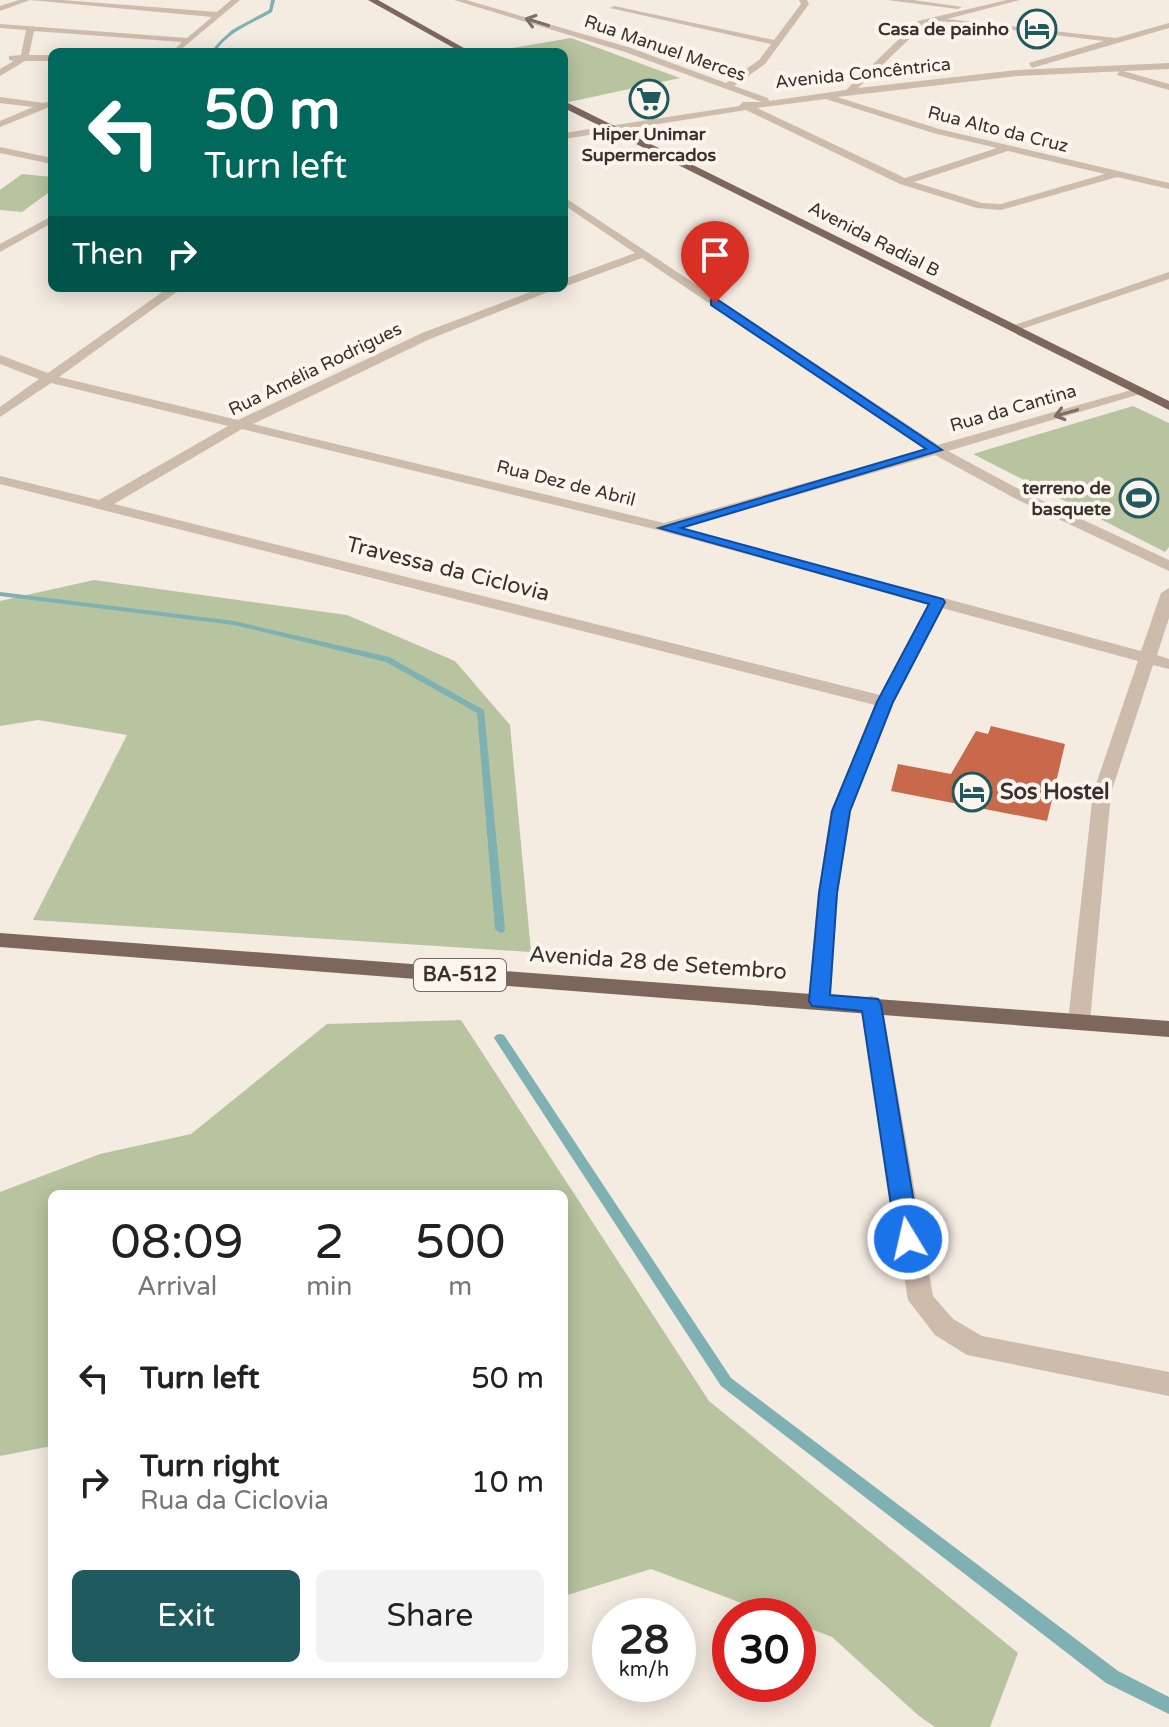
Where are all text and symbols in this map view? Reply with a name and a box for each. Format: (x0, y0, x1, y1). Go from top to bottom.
hotel icon: Casa de painho (1016, 8, 1058, 50)
street label: Rua Manuel Merces (581, 10, 749, 86)
one-way arrow (524, 13, 549, 28)
place label: Casa de painho (878, 18, 1009, 40)
street label: Avenida Concêntrica (774, 53, 952, 93)
text: 50 m (204, 77, 340, 144)
supermarket icon: Hiper Unimar Supermercados (628, 78, 670, 120)
icon: left (72, 80, 176, 184)
street label: Rua Alto da Cruz (925, 101, 1071, 157)
place label: Hiper Unimar Supermercados (582, 123, 717, 166)
text: Turn left (204, 145, 347, 188)
street label: Avenida Radial B (805, 196, 943, 282)
pin (681, 221, 749, 303)
icon: right (160, 232, 204, 276)
icon: arrive (693, 233, 737, 277)
text: Then (72, 236, 144, 273)
street label: Rua Amélia Rodrigues (225, 317, 405, 421)
street label: Rua da Cantina (947, 379, 1079, 437)
one-way arrow (1053, 406, 1079, 421)
street label: Rua Dez de Abril (494, 455, 638, 511)
place label: terreno de basquete (1022, 477, 1111, 520)
sports icon: terreno de basquete (1118, 477, 1160, 519)
street label: Travessa da Ciclovia (344, 531, 552, 607)
hotel icon: Sos Hostel (951, 771, 993, 813)
place label: Sos Hostel (1000, 779, 1110, 805)
street label: Avenida 28 de Setembro (528, 941, 788, 985)
road number: BA-512 (414, 959, 506, 991)
position arrow (866, 1197, 950, 1281)
text: 08:09 (111, 1214, 244, 1272)
text: 2 (314, 1214, 344, 1272)
text: 500 (415, 1214, 505, 1272)
text: Arrival (137, 1271, 217, 1302)
text: min (306, 1271, 352, 1302)
text: m (448, 1271, 472, 1302)
icon: left (72, 1356, 116, 1400)
text: Turn left (140, 1360, 259, 1397)
text: 50 m (471, 1360, 544, 1397)
text: Turn right (140, 1448, 280, 1485)
icon: right (72, 1460, 116, 1504)
text: 10 m (471, 1464, 544, 1501)
text: Rua da Ciclovia (140, 1485, 329, 1516)
button: Exit (72, 1570, 300, 1662)
button: Share (316, 1570, 544, 1662)
speed limit sign: 30 (712, 1598, 816, 1702)
text: 28 (619, 1616, 669, 1664)
text: km/h (619, 1658, 669, 1682)

